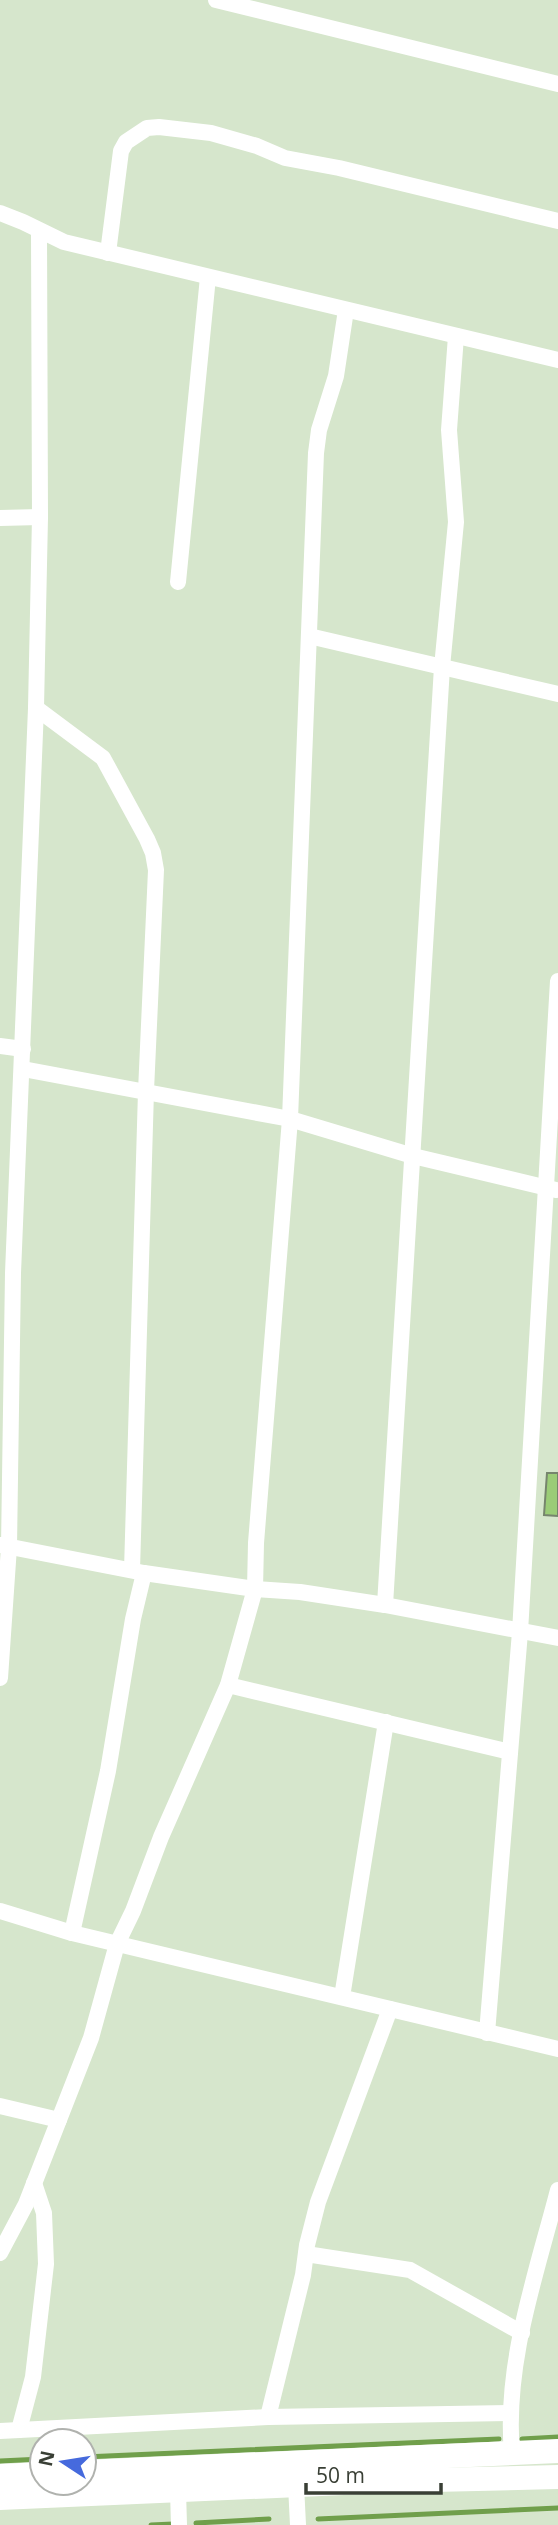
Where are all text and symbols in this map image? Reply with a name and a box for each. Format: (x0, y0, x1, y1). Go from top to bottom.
north arrow (28, 2427, 98, 2497)
text: N (32, 2448, 61, 2469)
scale bar (306, 2452, 441, 2496)
text: 50 m (316, 2461, 365, 2489)

